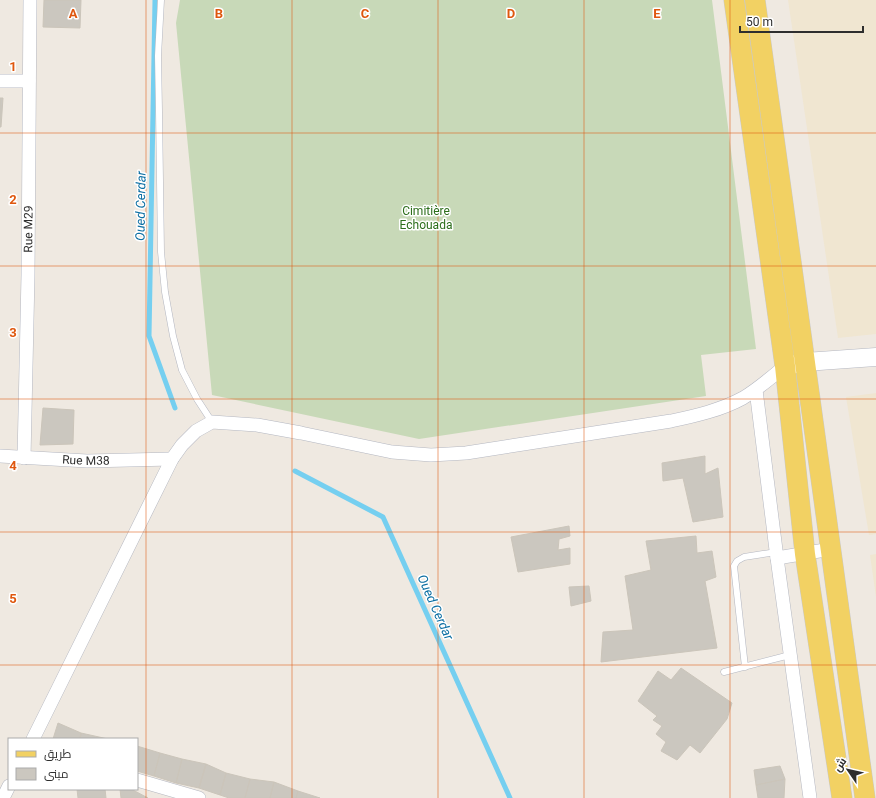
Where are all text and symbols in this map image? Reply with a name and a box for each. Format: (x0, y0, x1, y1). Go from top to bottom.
text: A (69, 6, 78, 21)
text: B (215, 6, 223, 21)
text: C (361, 6, 370, 21)
text: D (507, 6, 515, 21)
text: E (653, 6, 661, 21)
scale bar (740, 8, 863, 34)
text: 50 m (746, 15, 773, 29)
text: 1 (9, 59, 17, 74)
water label: Oued Cerdar (132, 170, 149, 241)
text: 2 (9, 192, 17, 207)
park label: Cimitière Echouada (400, 204, 452, 232)
street label: Rue M29 (21, 205, 36, 253)
text: 3 (9, 325, 17, 340)
street label: Rue M38 (62, 453, 110, 468)
text: 4 (9, 458, 17, 473)
water label: Oued Cerdar (414, 572, 457, 643)
text: 5 (9, 591, 17, 606)
legend (8, 738, 138, 790)
text: طريق (44, 747, 72, 761)
north arrow (828, 750, 868, 790)
text: ش (831, 755, 849, 774)
text: مبنى (44, 767, 69, 781)

